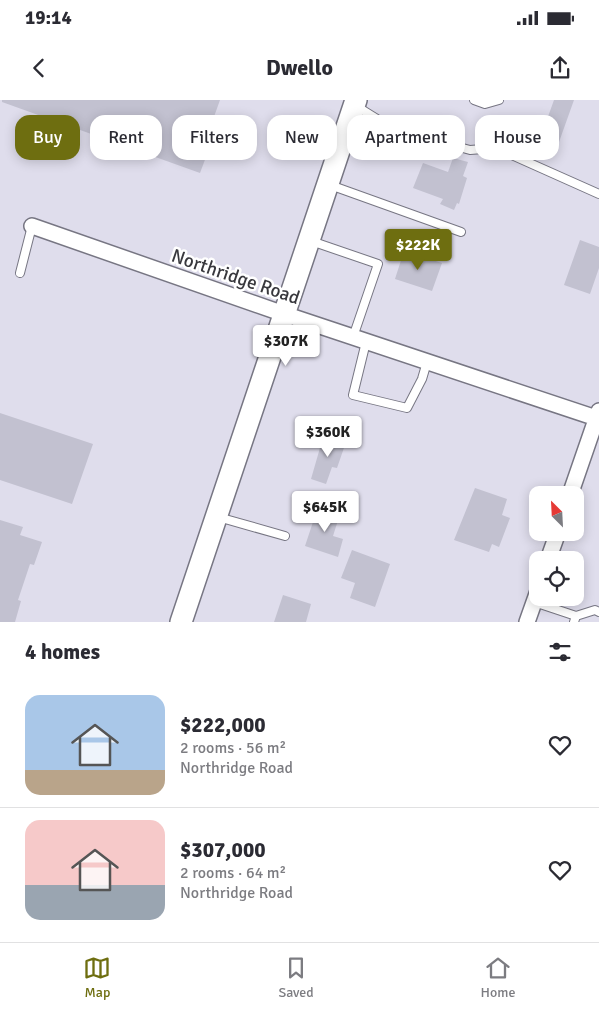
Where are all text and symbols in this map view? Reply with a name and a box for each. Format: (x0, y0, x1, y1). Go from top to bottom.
text: 19:14 (25, 6, 72, 30)
icon: back (25, 54, 53, 82)
text: Dwello (266, 54, 333, 81)
icon: share (546, 54, 574, 82)
chip: Buy (15, 115, 80, 160)
chip: Rent (90, 115, 162, 160)
chip: Filters (172, 115, 257, 160)
chip: New (267, 115, 337, 160)
chip: Apartment (347, 115, 465, 160)
chip: House (475, 115, 559, 160)
pin: $222K (383, 228, 453, 271)
text: $222K (396, 235, 440, 255)
street label: Northridge Road (168, 244, 303, 310)
pin: $307K (251, 324, 321, 367)
text: $307K (264, 331, 308, 351)
pin: $360K (293, 416, 363, 458)
text: $360K (306, 422, 350, 442)
north arrow (529, 486, 584, 541)
map controls (529, 486, 584, 606)
pin: $645K (290, 490, 360, 533)
text: $645K (303, 497, 347, 517)
button: locate (529, 551, 584, 606)
icon: filters (546, 638, 574, 666)
text: 4 homes (25, 639, 100, 665)
text: $222,000 (180, 712, 266, 738)
icon: home (65, 715, 125, 775)
icon: heart (546, 731, 574, 759)
text: 2 rooms · 56 m² (180, 738, 286, 758)
text: Northridge Road (180, 758, 293, 778)
text: $307,000 (180, 837, 266, 863)
icon: home (65, 840, 125, 900)
icon: heart (546, 856, 574, 884)
text: 2 rooms · 64 m² (180, 863, 286, 883)
text: Northridge Road (180, 883, 293, 903)
tab: Map (83, 954, 111, 1001)
tab: Saved (278, 954, 314, 1001)
tab: Home (481, 954, 516, 1001)

